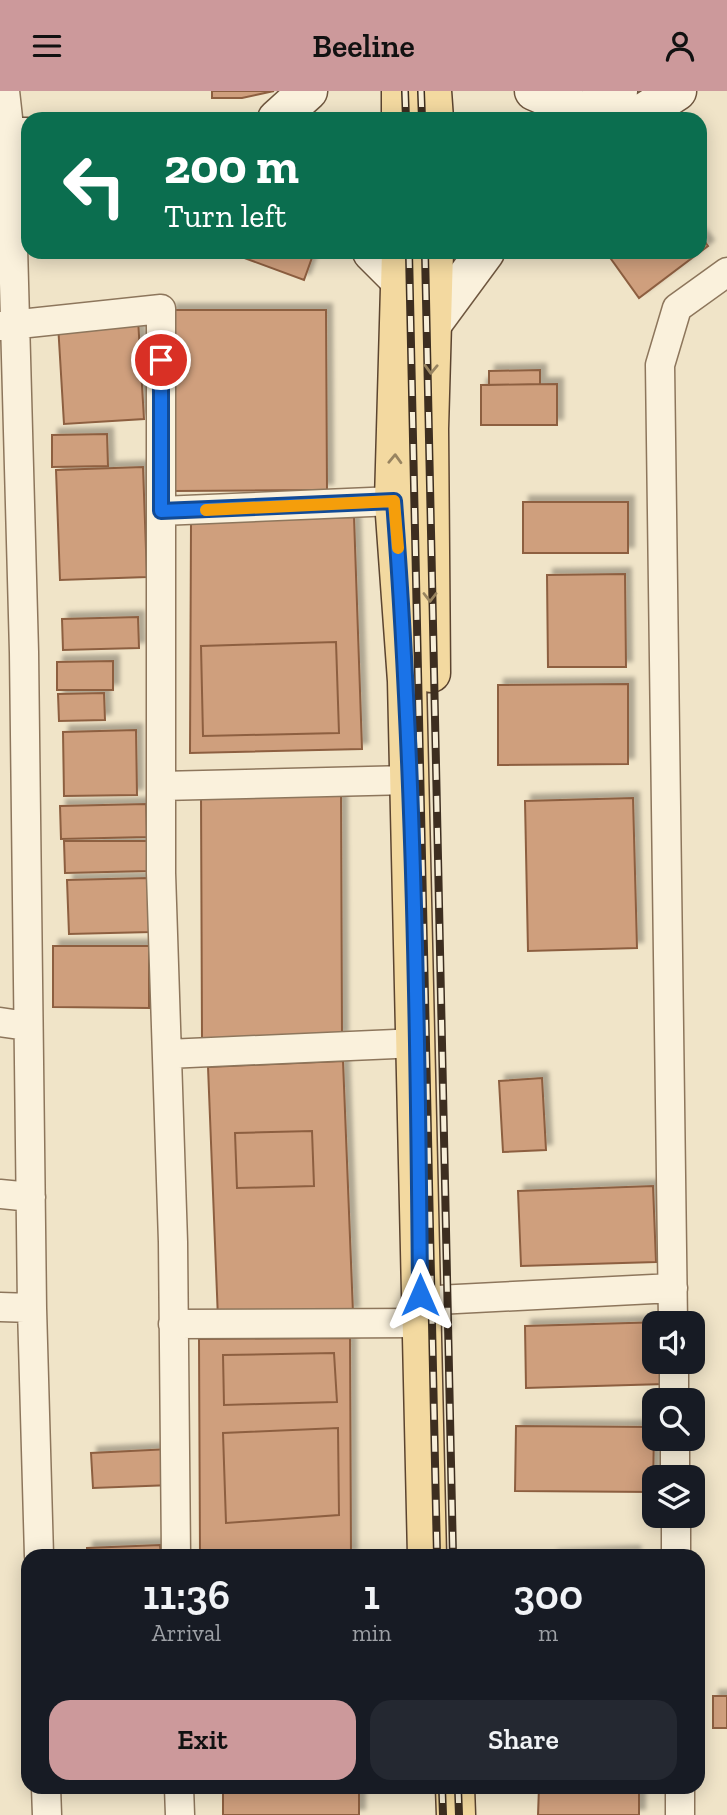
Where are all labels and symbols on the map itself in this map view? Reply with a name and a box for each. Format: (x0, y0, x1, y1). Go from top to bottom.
pin (131, 330, 191, 390)
one-way arrow (423, 364, 438, 375)
one-way arrow (388, 453, 403, 464)
one-way arrow (422, 592, 438, 602)
position arrow (383, 1258, 457, 1332)

